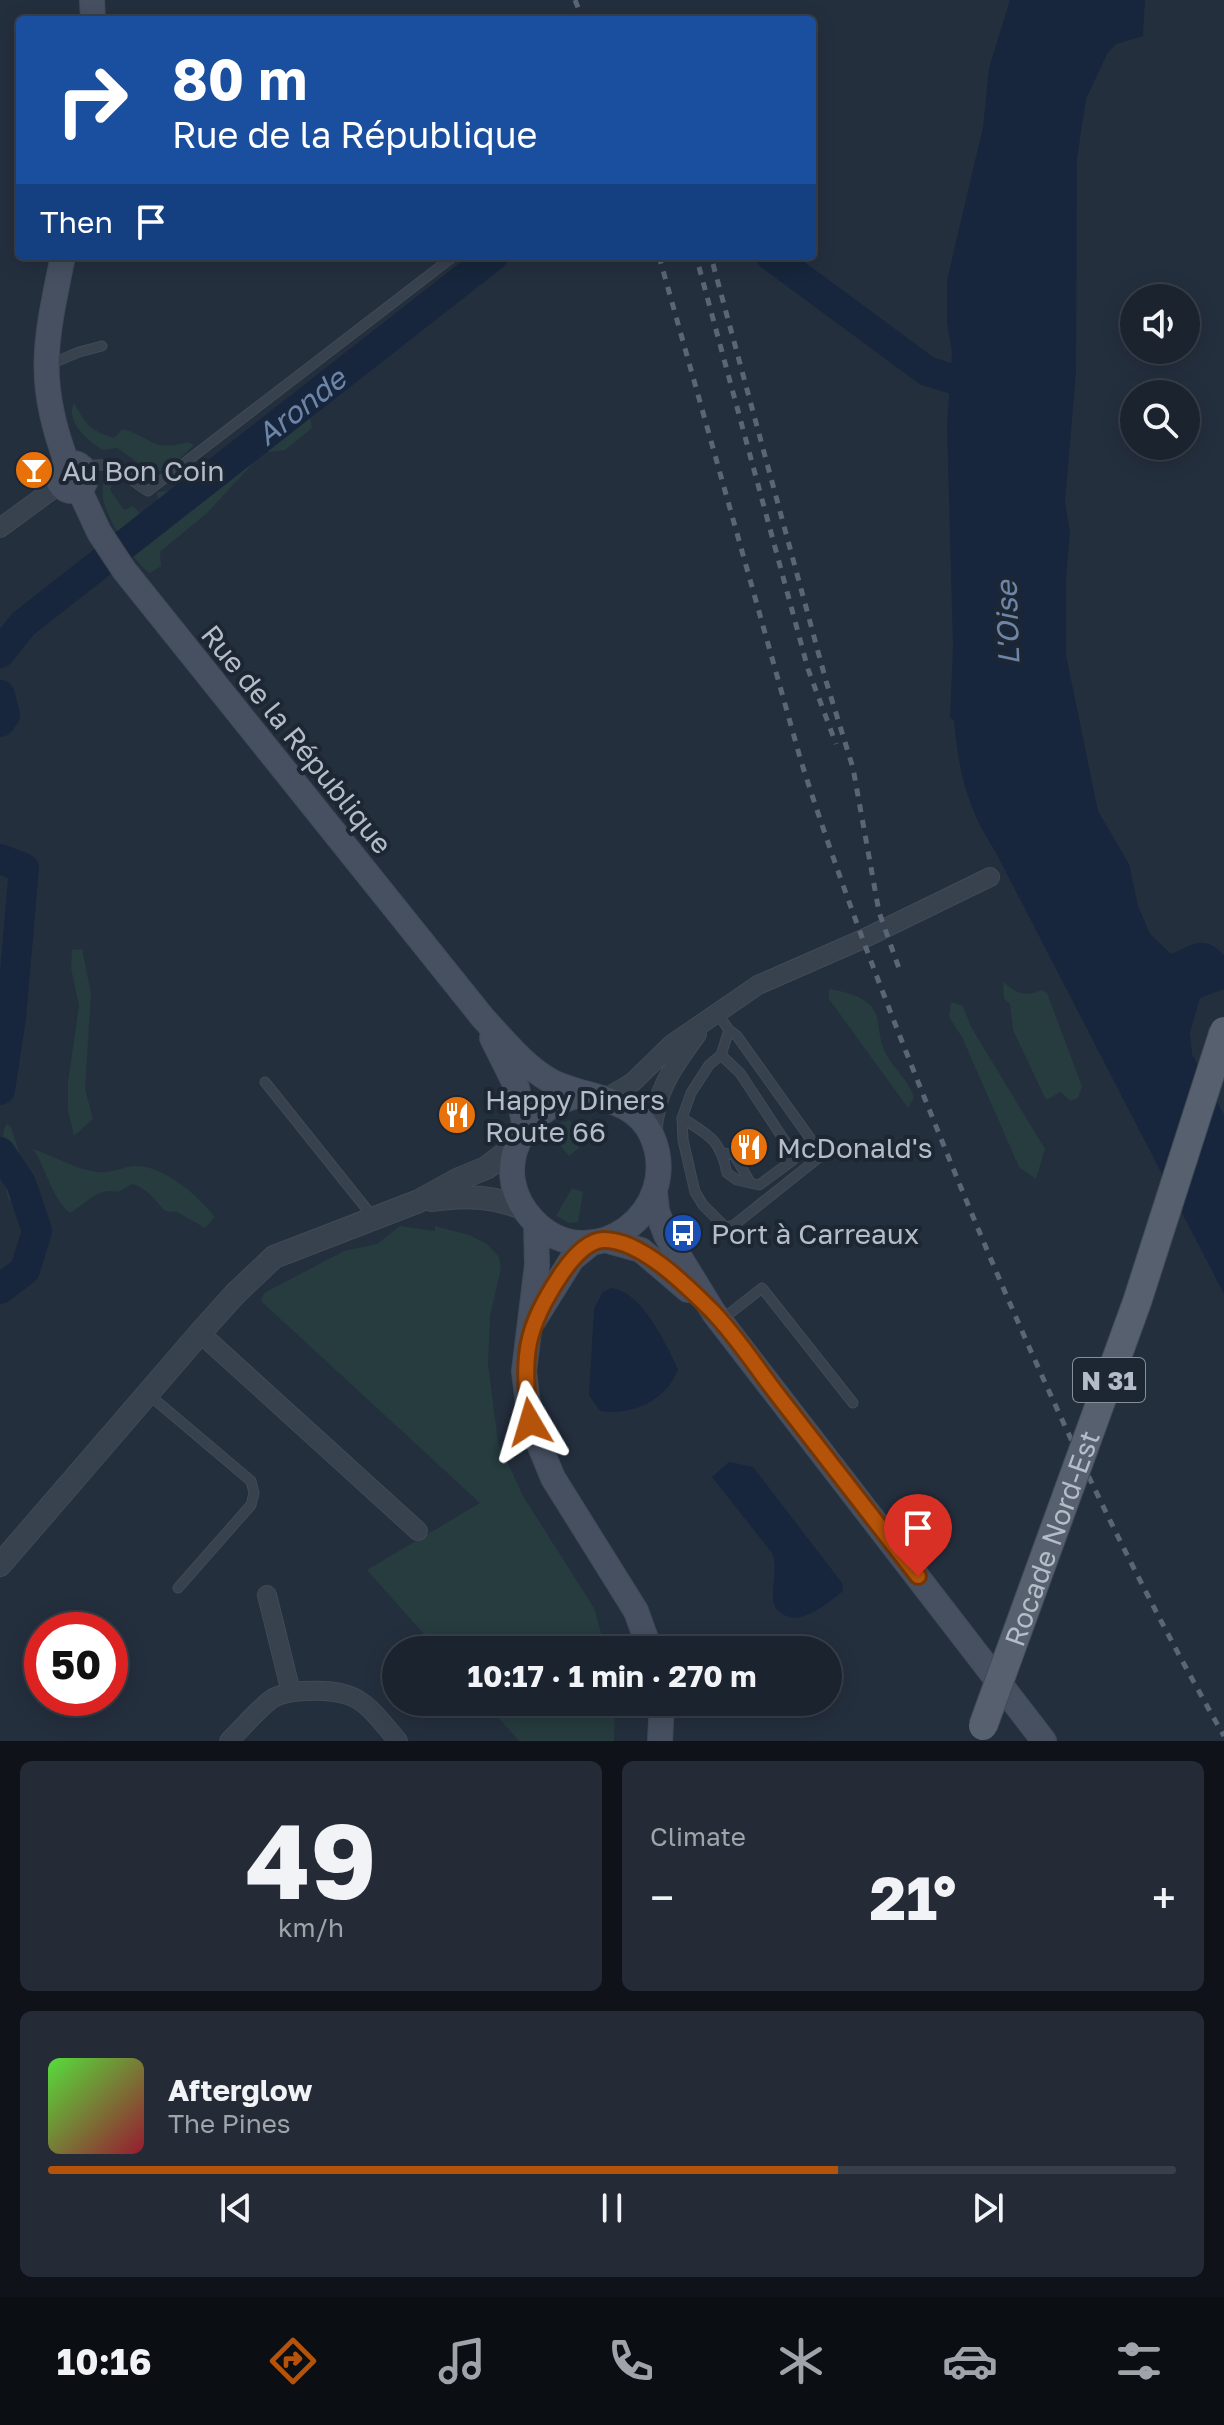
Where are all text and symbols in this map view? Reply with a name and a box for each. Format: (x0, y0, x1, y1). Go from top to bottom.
text: 80 m (172, 45, 307, 112)
icon: right (40, 48, 144, 152)
text: Rue de la République (172, 113, 537, 156)
icon: arrive (129, 200, 173, 244)
text: Then (40, 204, 113, 240)
map controls (1120, 284, 1200, 460)
button: sound (1120, 284, 1200, 364)
water label: Aronde (249, 359, 355, 453)
button: search (1120, 380, 1200, 460)
bar icon: Au Bon Coin (13, 449, 55, 491)
place label: Au Bon Coin (62, 454, 225, 487)
water label: L'Oise (987, 578, 1026, 666)
street label: Rue de la République (195, 618, 399, 860)
place label: Happy Diners Route 66 (485, 1083, 665, 1148)
restaurant icon: Happy Diners Route 66 (436, 1094, 478, 1136)
restaurant icon: McDonald's (728, 1126, 770, 1168)
place label: McDonald's (777, 1131, 933, 1164)
bus stop icon: Port à Carreaux (662, 1212, 704, 1254)
place label: Port à Carreaux (711, 1217, 919, 1250)
road number: N 31 (1073, 1358, 1145, 1402)
position arrow (488, 1380, 572, 1464)
street label: Rocade Nord-Est (997, 1426, 1106, 1650)
pin (884, 1494, 952, 1576)
icon: arrive (896, 1506, 940, 1550)
speed limit sign: 50 (24, 1612, 128, 1716)
text: 10:17 · 1 min · 270 m (467, 1658, 757, 1694)
text: 49 (245, 1797, 377, 1922)
text: Climate (650, 1821, 746, 1852)
text: 21° (870, 1861, 956, 1933)
text: − (650, 1871, 674, 1924)
text: + (1152, 1871, 1176, 1924)
text: km/h (278, 1912, 344, 1943)
text: Afterglow (168, 2072, 312, 2108)
text: The Pines (168, 2108, 291, 2139)
icon: previous (214, 2186, 258, 2230)
icon: pause (590, 2186, 634, 2230)
icon: next (966, 2186, 1010, 2230)
icon: directions (265, 2333, 321, 2389)
icon: music (434, 2333, 490, 2389)
icon: phone (603, 2333, 659, 2389)
icon: climate (773, 2333, 829, 2389)
icon: car (942, 2333, 998, 2389)
icon: filters (1111, 2333, 1167, 2389)
text: 10:16 (57, 2340, 152, 2383)

